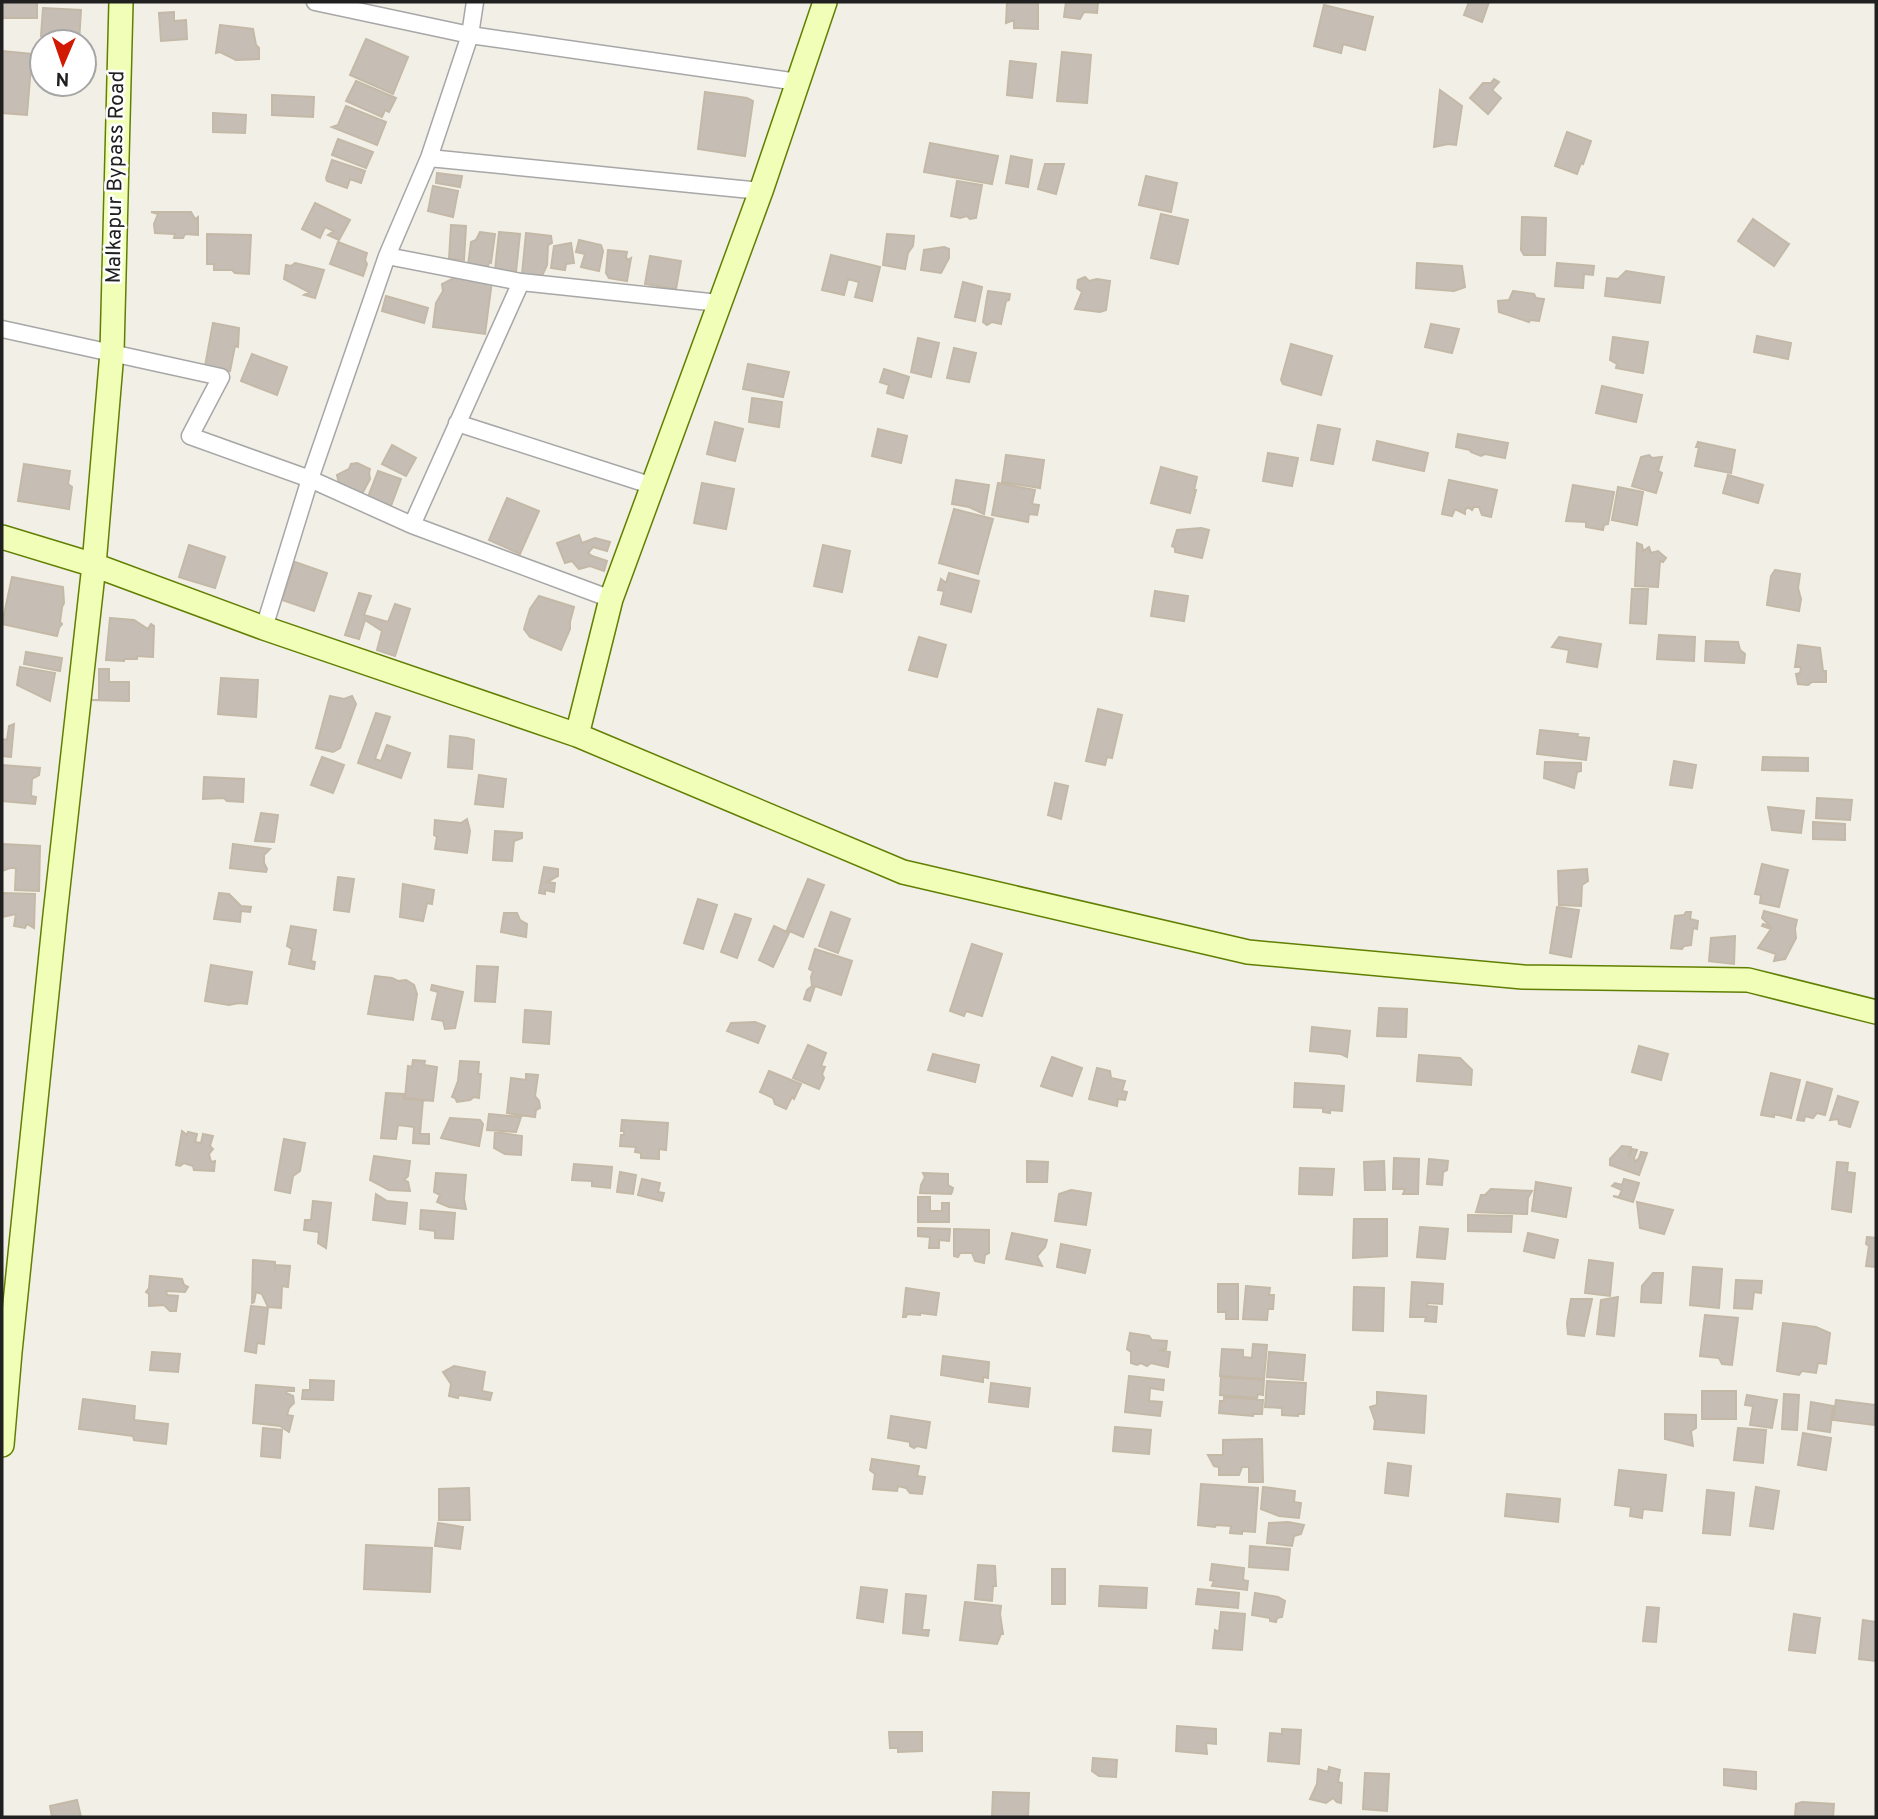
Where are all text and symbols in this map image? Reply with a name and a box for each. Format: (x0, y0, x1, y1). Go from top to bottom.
north arrow (28, 28, 98, 98)
text: N (55, 66, 70, 90)
street label: Malkapur Bypass Road (101, 70, 131, 284)

